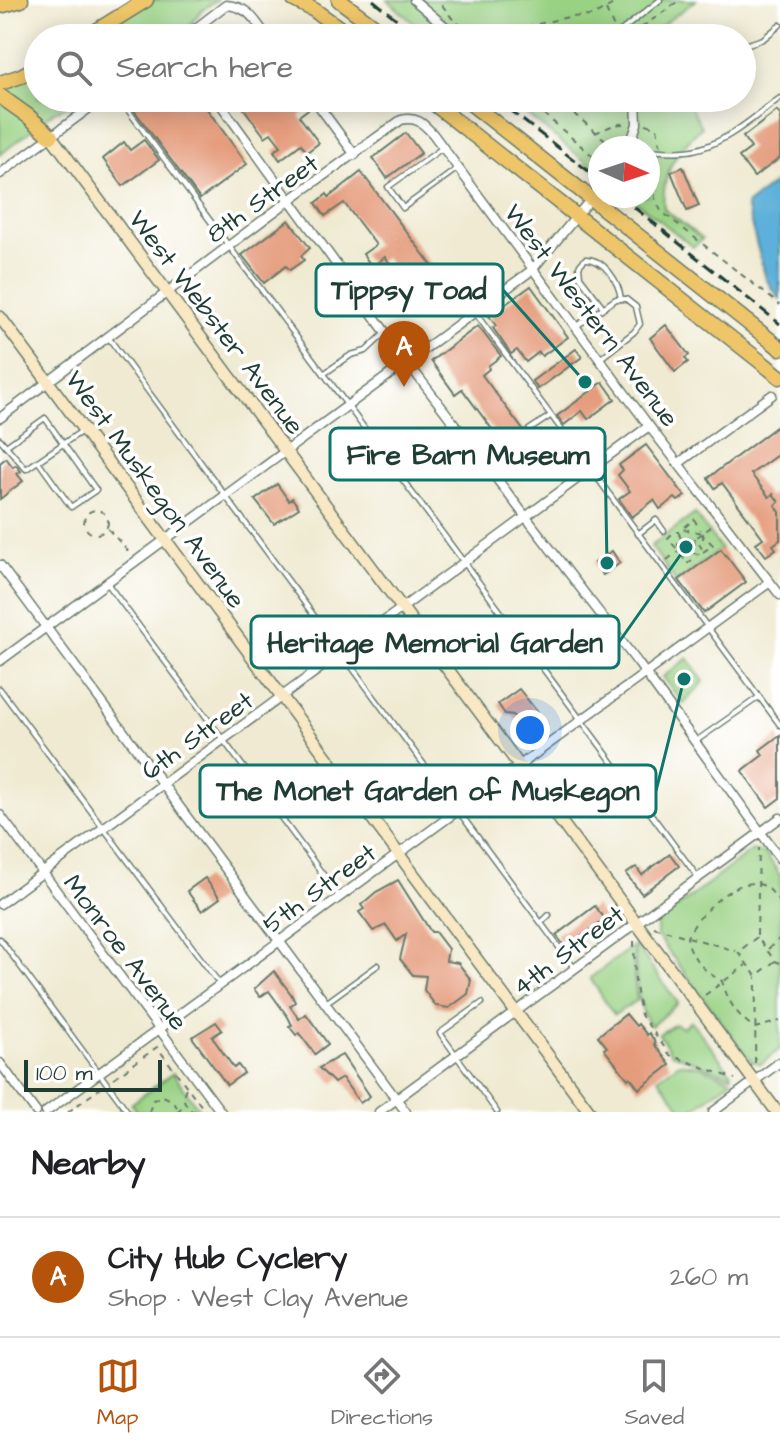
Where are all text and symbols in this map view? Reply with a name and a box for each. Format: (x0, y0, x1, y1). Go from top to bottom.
search box (24, 24, 756, 112)
icon: search (52, 46, 96, 90)
text: Search here (116, 47, 293, 89)
north arrow (588, 136, 660, 208)
street label: 8th Street (199, 146, 326, 252)
street label: West Western Avenue (495, 197, 687, 435)
street label: West Webster Avenue (120, 203, 313, 442)
callout: Tippsy Toad (316, 264, 503, 316)
text: Tippsy Toad (330, 271, 487, 313)
pin: A (378, 321, 430, 387)
street label: West Muskegon Avenue (55, 363, 254, 617)
callout: Fire Barn Museum (330, 428, 605, 480)
text: Fire Barn Museum (347, 436, 591, 475)
callout: Heritage Memorial Garden (251, 616, 619, 668)
text: Heritage Memorial Garden (267, 624, 603, 665)
street label: 6th Street (134, 683, 261, 789)
your location (510, 710, 550, 750)
callout: The Monet Garden of Muskegon (200, 765, 656, 817)
text: The Monet Garden of Muskegon (215, 772, 640, 813)
street label: 5th Street (255, 835, 384, 942)
street label: Monroe Avenue (55, 867, 196, 1038)
street label: 4th Street (505, 897, 632, 1005)
scale bar (24, 1056, 162, 1092)
text: 100 m (36, 1058, 93, 1089)
text: Nearby (32, 1140, 146, 1188)
text: City Hub Cyclery (108, 1238, 347, 1280)
text: A (50, 1259, 66, 1295)
text: 260 m (670, 1259, 748, 1295)
text: Shop · West Clay Avenue (108, 1280, 409, 1316)
tab: Map (96, 1354, 140, 1433)
tab: Directions (331, 1354, 433, 1433)
tab: Saved (624, 1354, 684, 1433)

